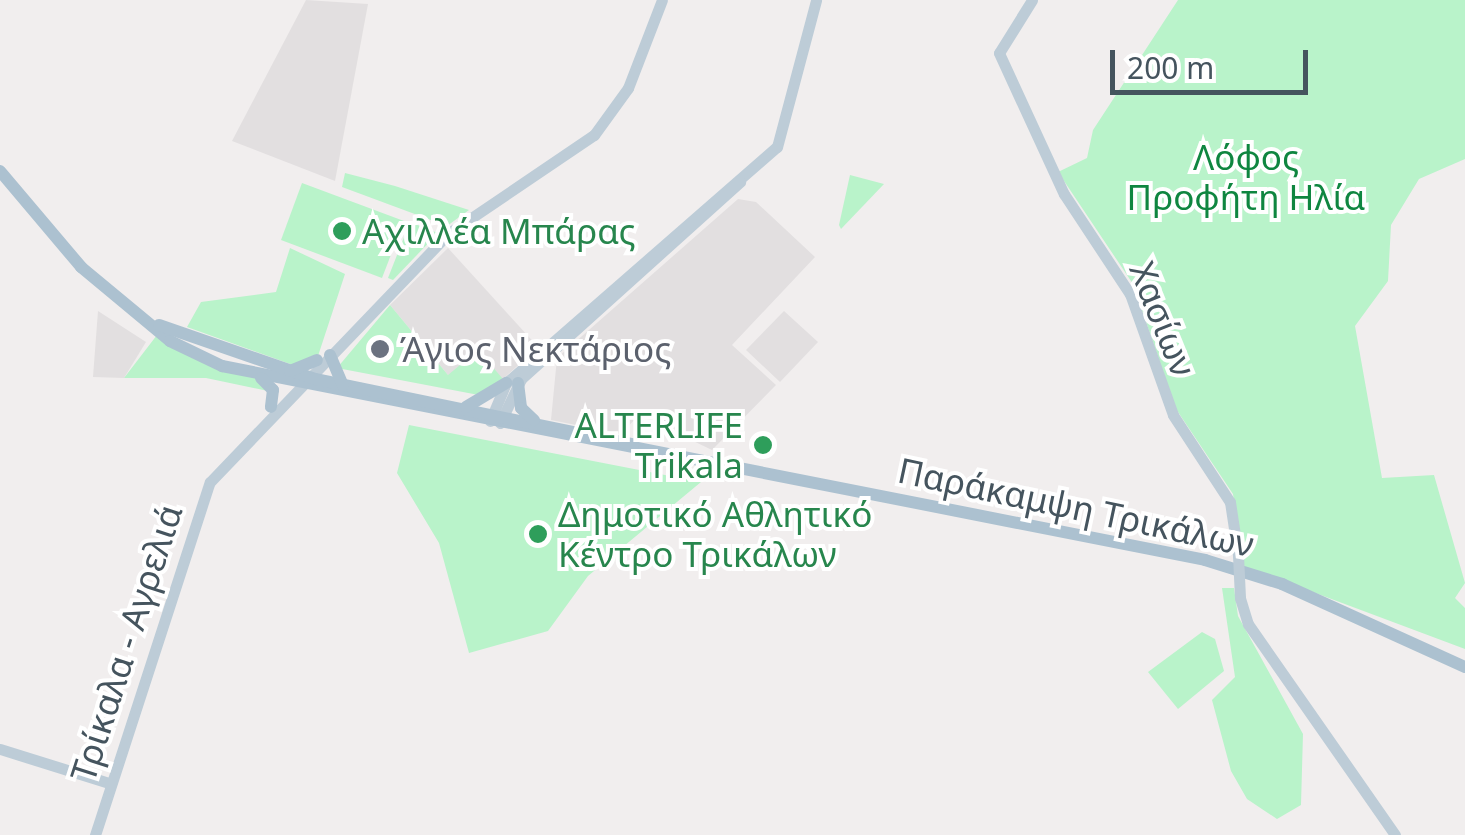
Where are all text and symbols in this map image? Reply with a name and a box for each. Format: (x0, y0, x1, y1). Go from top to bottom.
scale bar (1115, 30, 1312, 92)
text: 200 m (1127, 47, 1214, 88)
park label: Λόφος Προφήτη Ηλία (1127, 136, 1365, 218)
place label: Αχιλλέα Μπάρας (362, 210, 636, 252)
marker: Αχιλλέα Μπάρας (331, 220, 353, 242)
street label: Χασίων (1121, 256, 1205, 382)
place label: Άγιος Νεκτάριος (400, 328, 671, 370)
marker: Άγιος Νεκτάριος (369, 338, 391, 360)
place label: ALTERLIFE Trikala (574, 404, 743, 486)
marker: ALTERLIFE Trikala (752, 434, 774, 456)
street label: Παράκαμψη Τρικάλων (894, 449, 1258, 565)
place label: Δημοτικό Αθλητικό Κέντρο Τρικάλων (558, 493, 872, 575)
street label: Τρίκαλα - Αγρελιά (61, 499, 191, 787)
marker: Δημοτικό Αθλητικό Κέντρο Τρικάλων (527, 523, 549, 545)

